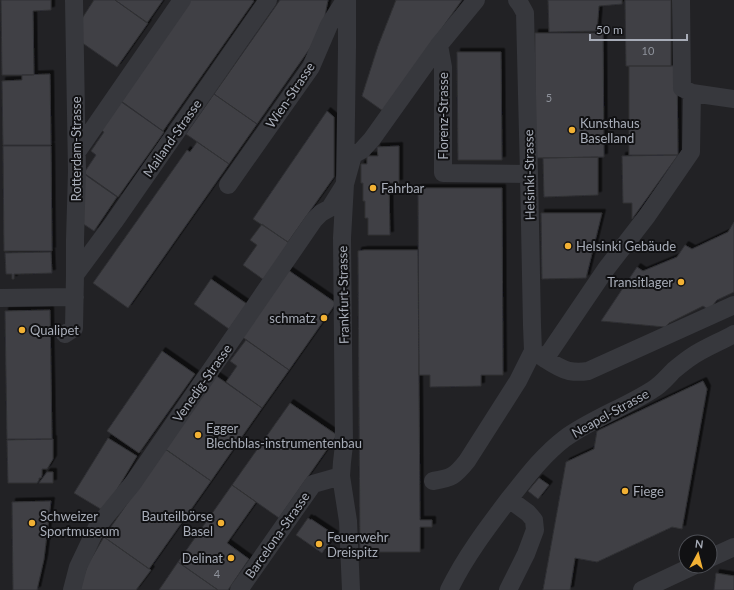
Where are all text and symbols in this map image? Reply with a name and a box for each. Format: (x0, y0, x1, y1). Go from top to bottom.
scale bar (590, 16, 687, 42)
text: 50 m (596, 22, 623, 37)
house number: 10 (642, 44, 655, 57)
street label: Wien-Strasse (262, 59, 318, 131)
street label: Florenz-Strasse (435, 72, 451, 160)
house number: 5 (546, 91, 552, 104)
street label: Rotterdam-Strasse (68, 96, 84, 202)
street label: Mailand-Strasse (139, 96, 205, 180)
place label: Kunsthaus Baselland (580, 115, 640, 146)
marker: Kunsthaus Baselland (567, 125, 577, 135)
street label: Helsinki-Strasse (520, 129, 538, 221)
place label: Fahrbar (381, 180, 425, 196)
marker: Fahrbar (368, 183, 378, 193)
place label: Helsinki Gebäude (576, 238, 676, 254)
marker: Helsinki Gebäude (563, 241, 573, 251)
street label: Frankfurt-Strasse (334, 246, 352, 344)
place label: Transitlager (607, 274, 673, 290)
marker: Transitlager (676, 277, 686, 287)
place label: schmatz (269, 310, 316, 326)
marker: schmatz (319, 313, 329, 323)
place label: Qualipet (30, 322, 79, 338)
marker: Qualipet (17, 325, 27, 335)
street label: Venedig-Strasse (169, 341, 235, 425)
street label: Neapel-Strasse (569, 385, 651, 441)
place label: Egger Blechblas-instrumentenbau (206, 420, 362, 451)
marker: Egger Blechblas-instrumentenbau (193, 430, 203, 440)
place label: Fiege (633, 483, 664, 499)
marker: Fiege (620, 486, 630, 496)
street label: Barcelona-Strasse (241, 489, 313, 581)
place label: Schweizer Sportmuseum (40, 508, 119, 539)
place label: Bauteilbörse Basel (141, 508, 213, 539)
marker: Schweizer Sportmuseum (27, 518, 37, 528)
marker: Bauteilbörse Basel (216, 518, 226, 528)
place label: Feuerwehr Dreispitz (327, 529, 389, 560)
north arrow (678, 534, 718, 574)
text: N (694, 537, 704, 551)
marker: Feuerwehr Dreispitz (314, 539, 324, 549)
place label: Delinat (182, 550, 223, 566)
marker: Delinat (226, 553, 236, 563)
house number: 4 (214, 567, 221, 580)

